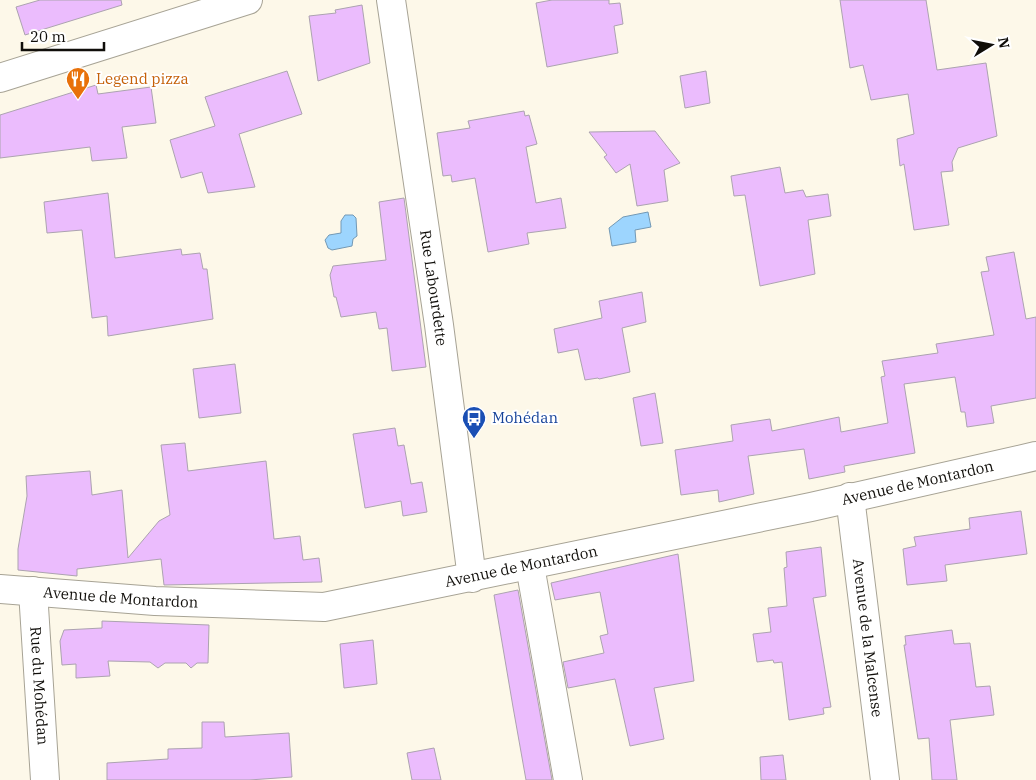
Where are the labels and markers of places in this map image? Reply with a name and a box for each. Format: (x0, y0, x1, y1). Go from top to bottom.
restaurant icon: Legend pizza (65, 66, 91, 100)
place label: Legend pizza (96, 69, 189, 88)
bus stop icon: Mohédan (461, 405, 487, 439)
place label: Mohédan (492, 408, 558, 427)

